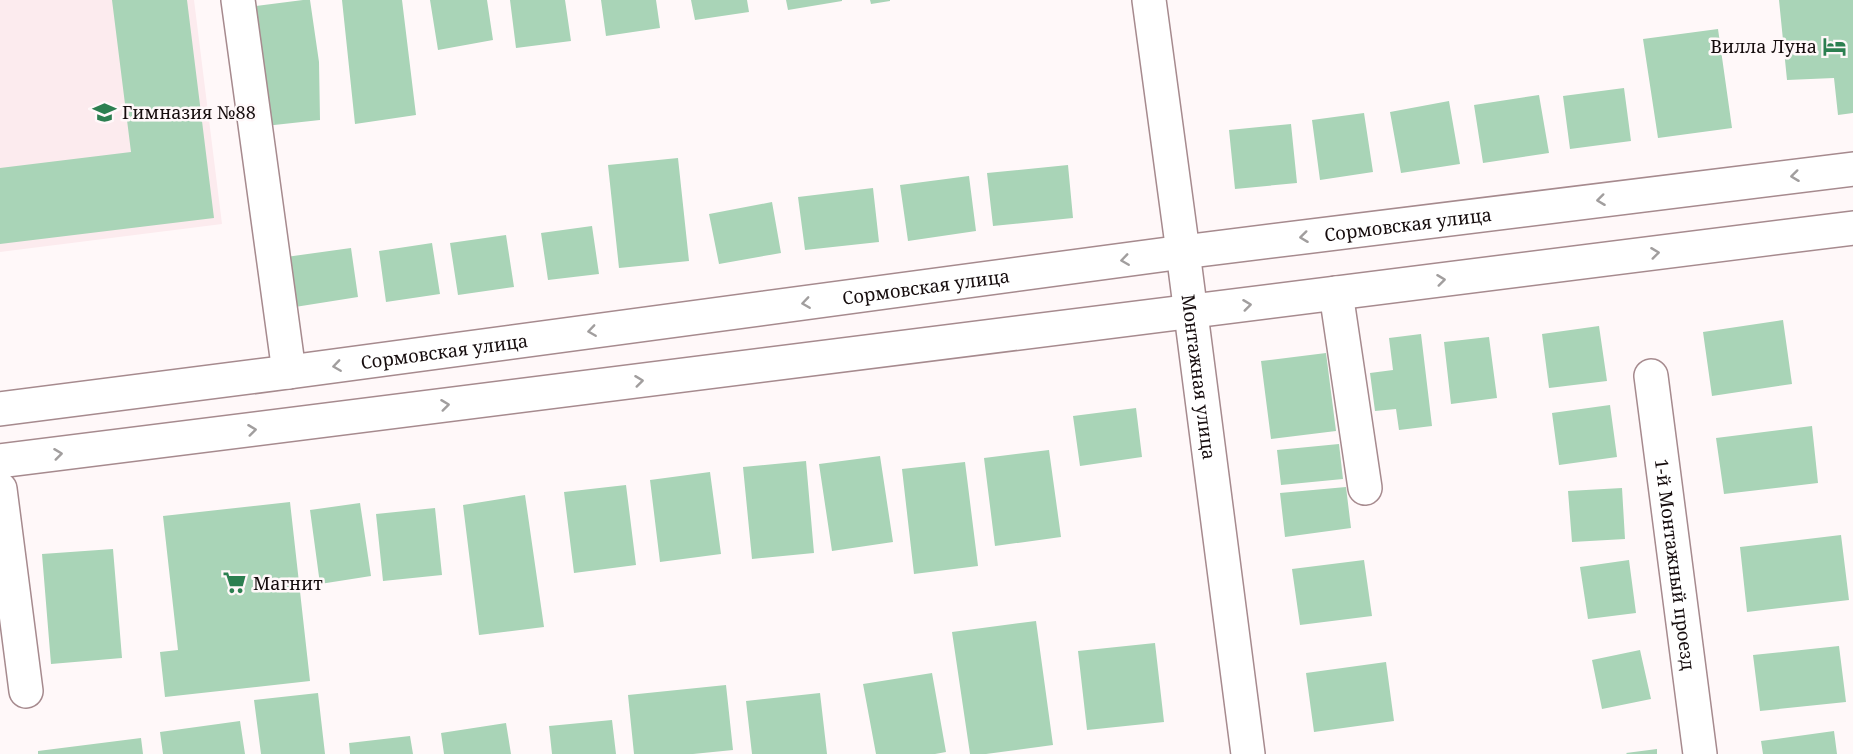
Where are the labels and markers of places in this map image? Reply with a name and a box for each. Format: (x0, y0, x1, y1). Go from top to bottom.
hotel icon: Вилла Луна (1822, 33, 1848, 59)
place label: Вилла Луна (1710, 34, 1817, 58)
school or university icon: Гимназия №88 (91, 99, 117, 125)
place label: Гимназия №88 (122, 100, 256, 124)
supermarket icon: Магнит (222, 570, 248, 596)
place label: Магнит (253, 571, 323, 595)

